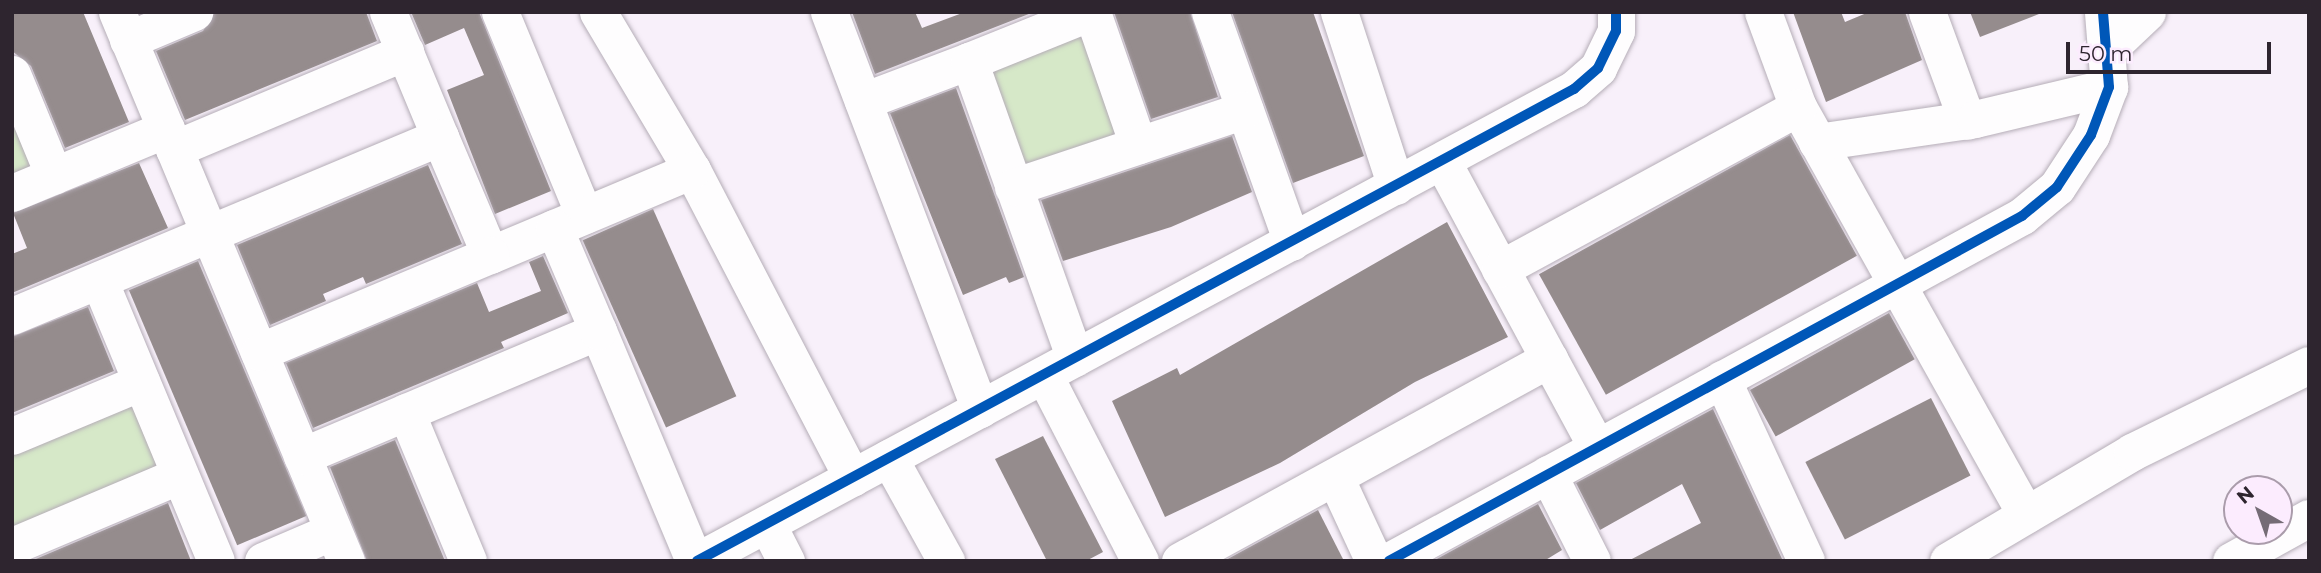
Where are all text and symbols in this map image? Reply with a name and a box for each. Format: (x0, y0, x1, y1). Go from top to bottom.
scale bar (2069, 28, 2274, 72)
text: 50 m (2079, 41, 2133, 66)
north arrow (2223, 475, 2293, 545)
text: N (2232, 481, 2259, 509)

